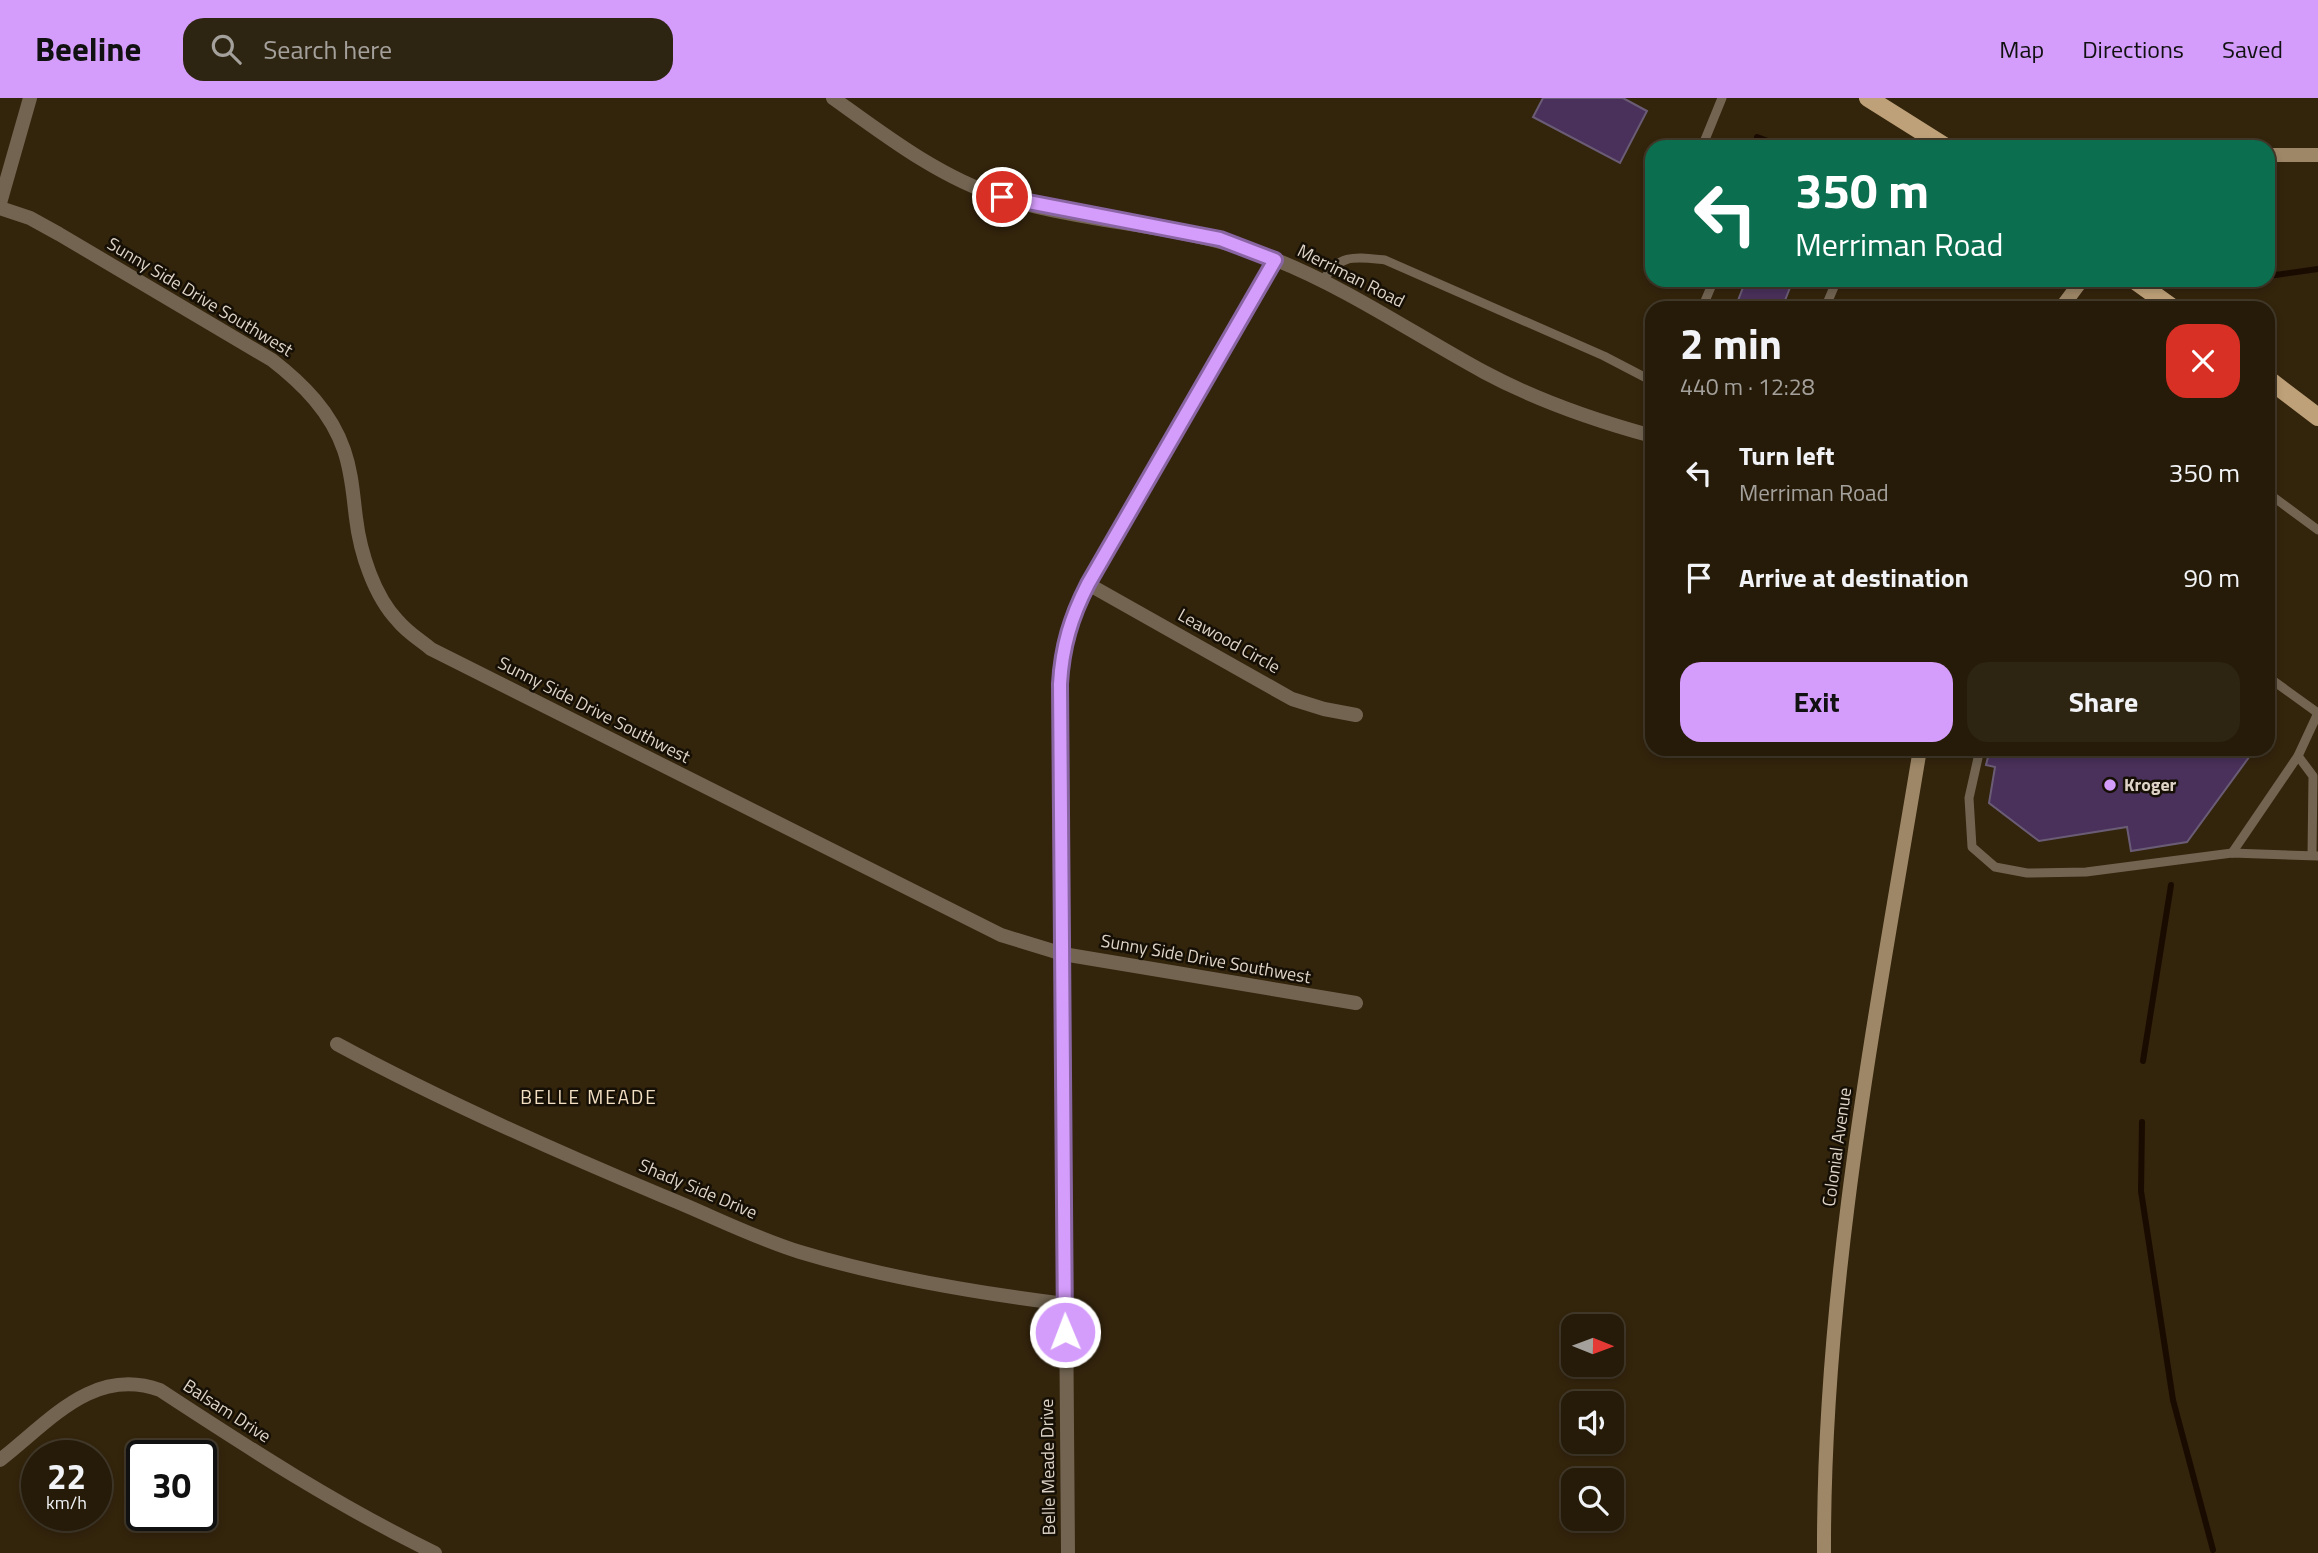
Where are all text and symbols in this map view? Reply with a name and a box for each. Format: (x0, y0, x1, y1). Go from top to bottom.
search box (183, 18, 673, 81)
text: Beeline (35, 24, 141, 74)
icon: search (207, 30, 245, 68)
text: Search here (263, 30, 392, 69)
text: Map (1999, 31, 2044, 67)
text: Directions (2082, 31, 2184, 67)
text: Saved (2222, 31, 2283, 67)
text: 350 m (1795, 152, 1929, 227)
pin (972, 167, 1032, 227)
icon: left (1680, 168, 1771, 259)
icon: arrive (983, 178, 1021, 216)
text: Merriman Road (1795, 220, 2003, 268)
street label: Sunny Side Drive Southwest (102, 230, 299, 363)
street label: Merriman Road (1293, 237, 1410, 314)
text: 2 min (1680, 311, 1782, 375)
button: close (2166, 324, 2240, 398)
text: 440 m · 12:28 (1680, 369, 1815, 404)
text: Turn left (1739, 436, 1834, 475)
text: 350 m (2169, 453, 2240, 492)
icon: left (1680, 454, 1718, 492)
text: Merriman Road (1739, 475, 1889, 510)
text: Arrive at destination (1739, 558, 1969, 597)
text: 90 m (2183, 558, 2240, 597)
icon: arrive (1680, 559, 1718, 597)
street label: Leawood Circle (1173, 601, 1285, 680)
street label: Sunny Side Drive Southwest (493, 649, 696, 770)
button: Exit (1680, 662, 1953, 742)
button: Share (1967, 662, 2240, 742)
place label: Kroger (2124, 771, 2177, 798)
marker: Kroger (2102, 777, 2118, 793)
street label: Sunny Side Drive Southwest (1099, 927, 1314, 990)
district label: BELLE MEADE (520, 1082, 658, 1111)
street label: Colonial Avenue (1815, 1086, 1858, 1208)
street label: Shady Side Drive (635, 1151, 762, 1226)
position arrow (1028, 1295, 1102, 1369)
north arrow (1561, 1314, 1624, 1377)
map controls (1561, 1314, 1624, 1531)
street label: Balsam Drive (178, 1372, 277, 1449)
button: sound (1561, 1391, 1624, 1454)
street label: Belle Meade Drive (1033, 1398, 1062, 1536)
speed limit sign: 30 (126, 1440, 217, 1531)
text: 22 (47, 1449, 86, 1503)
button: search (1561, 1468, 1624, 1531)
text: km/h (46, 1489, 87, 1516)

